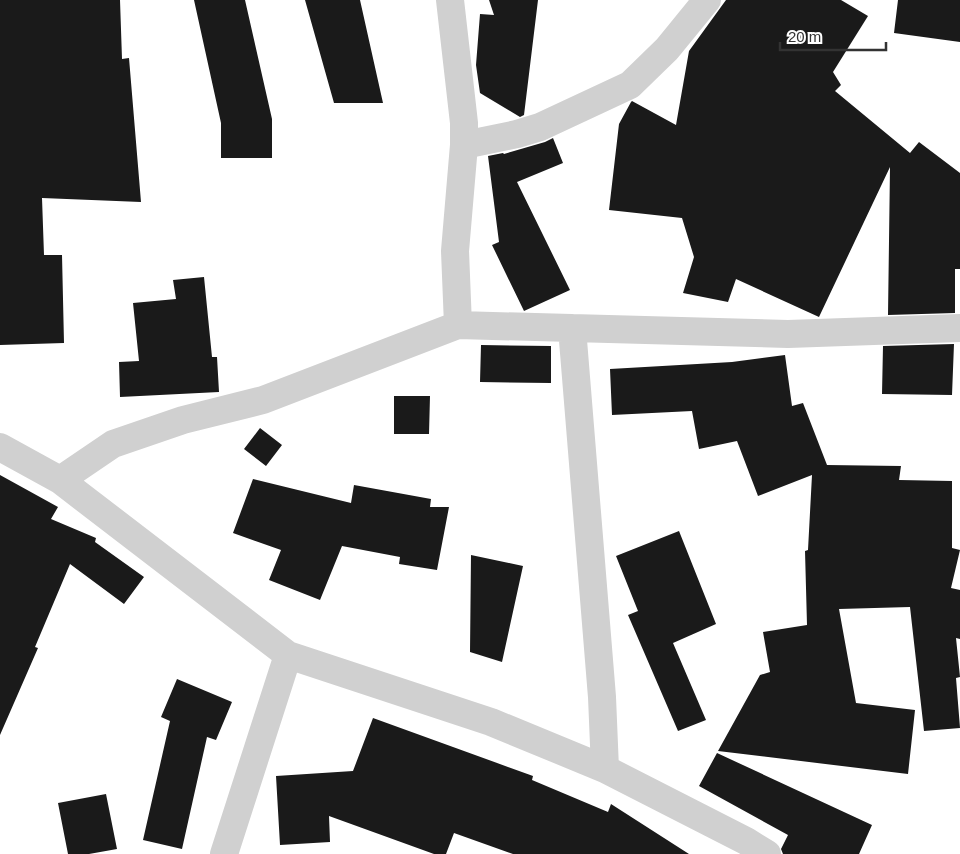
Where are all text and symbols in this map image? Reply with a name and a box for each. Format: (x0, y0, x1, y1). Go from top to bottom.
scale bar (780, 20, 886, 52)
text: 20 m (788, 28, 821, 45)

